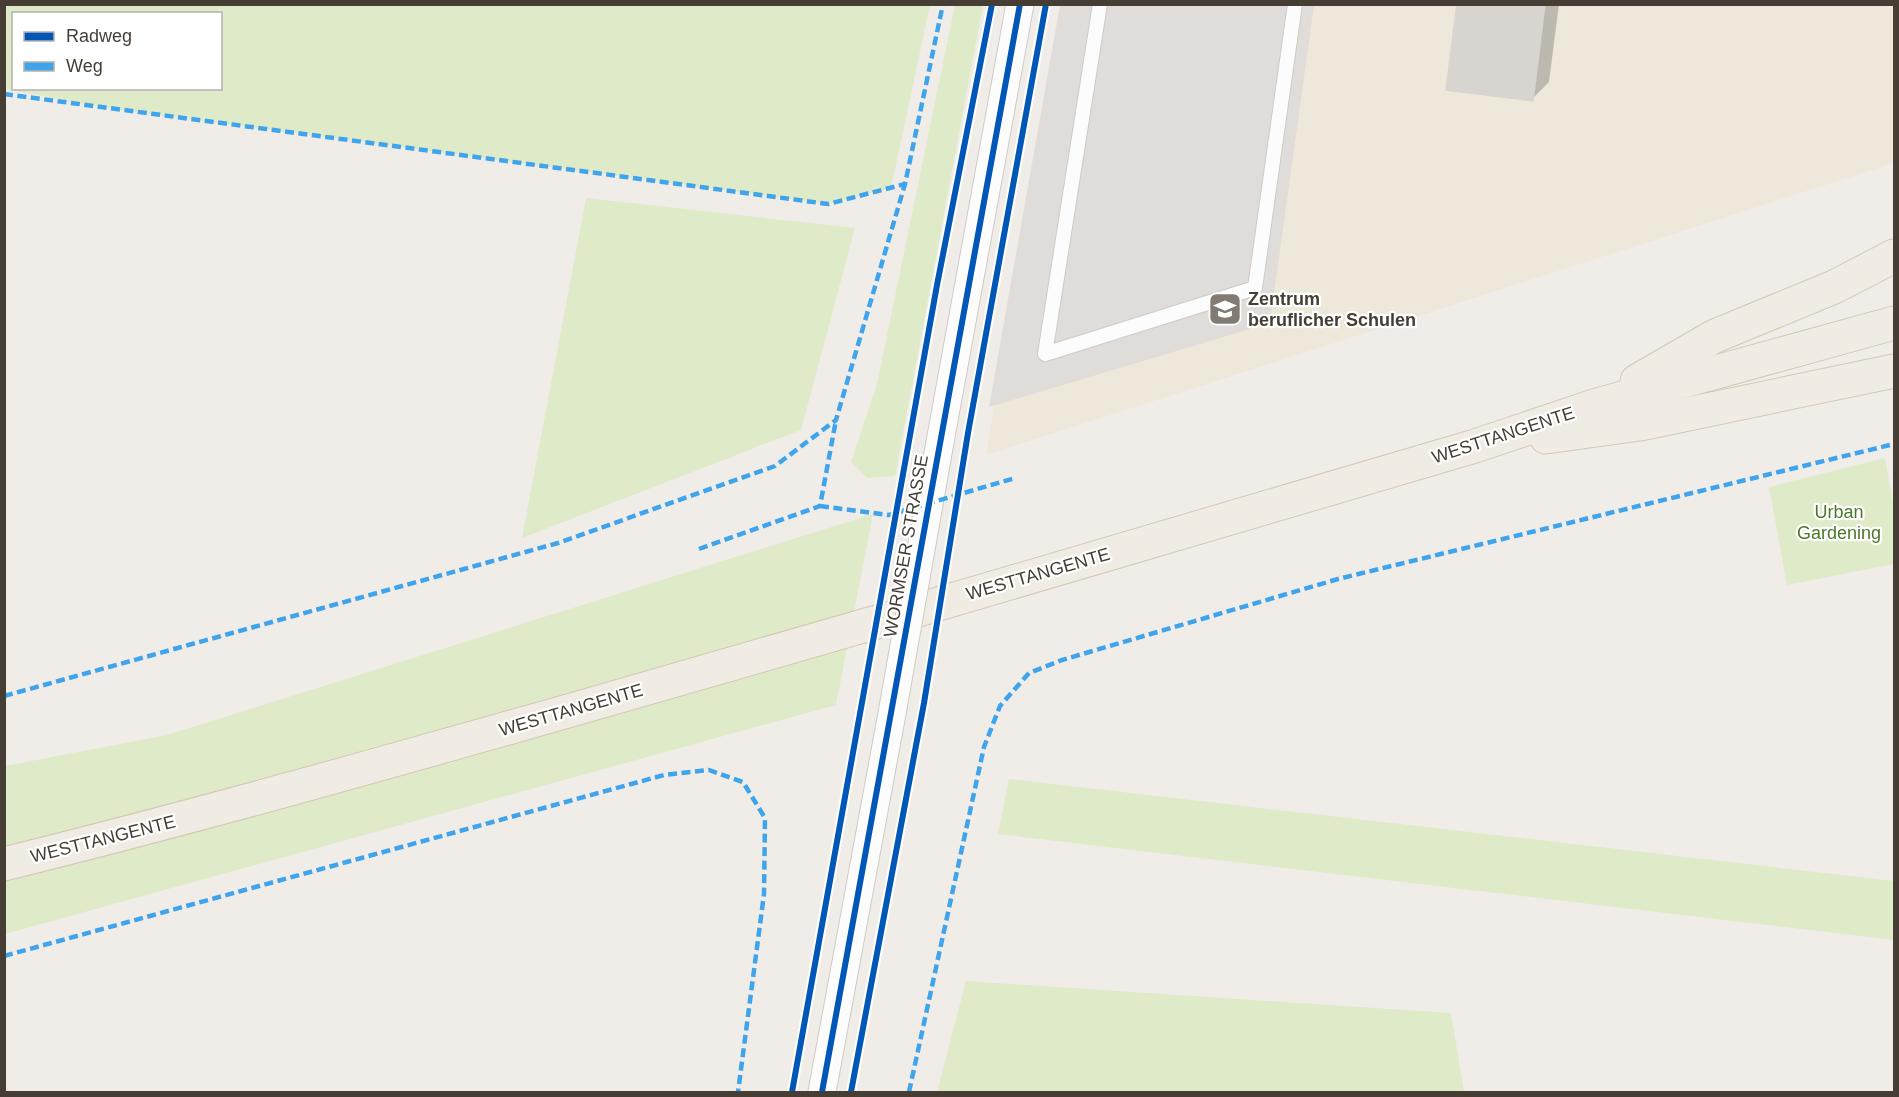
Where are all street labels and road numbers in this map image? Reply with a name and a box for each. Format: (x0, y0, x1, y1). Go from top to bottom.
street label: WESTTANGENTE (1429, 403, 1577, 467)
street label: WORMSER STRASSE (880, 453, 932, 639)
street label: WESTTANGENTE (964, 544, 1112, 604)
street label: WESTTANGENTE (497, 680, 645, 740)
street label: WESTTANGENTE (28, 811, 178, 867)

